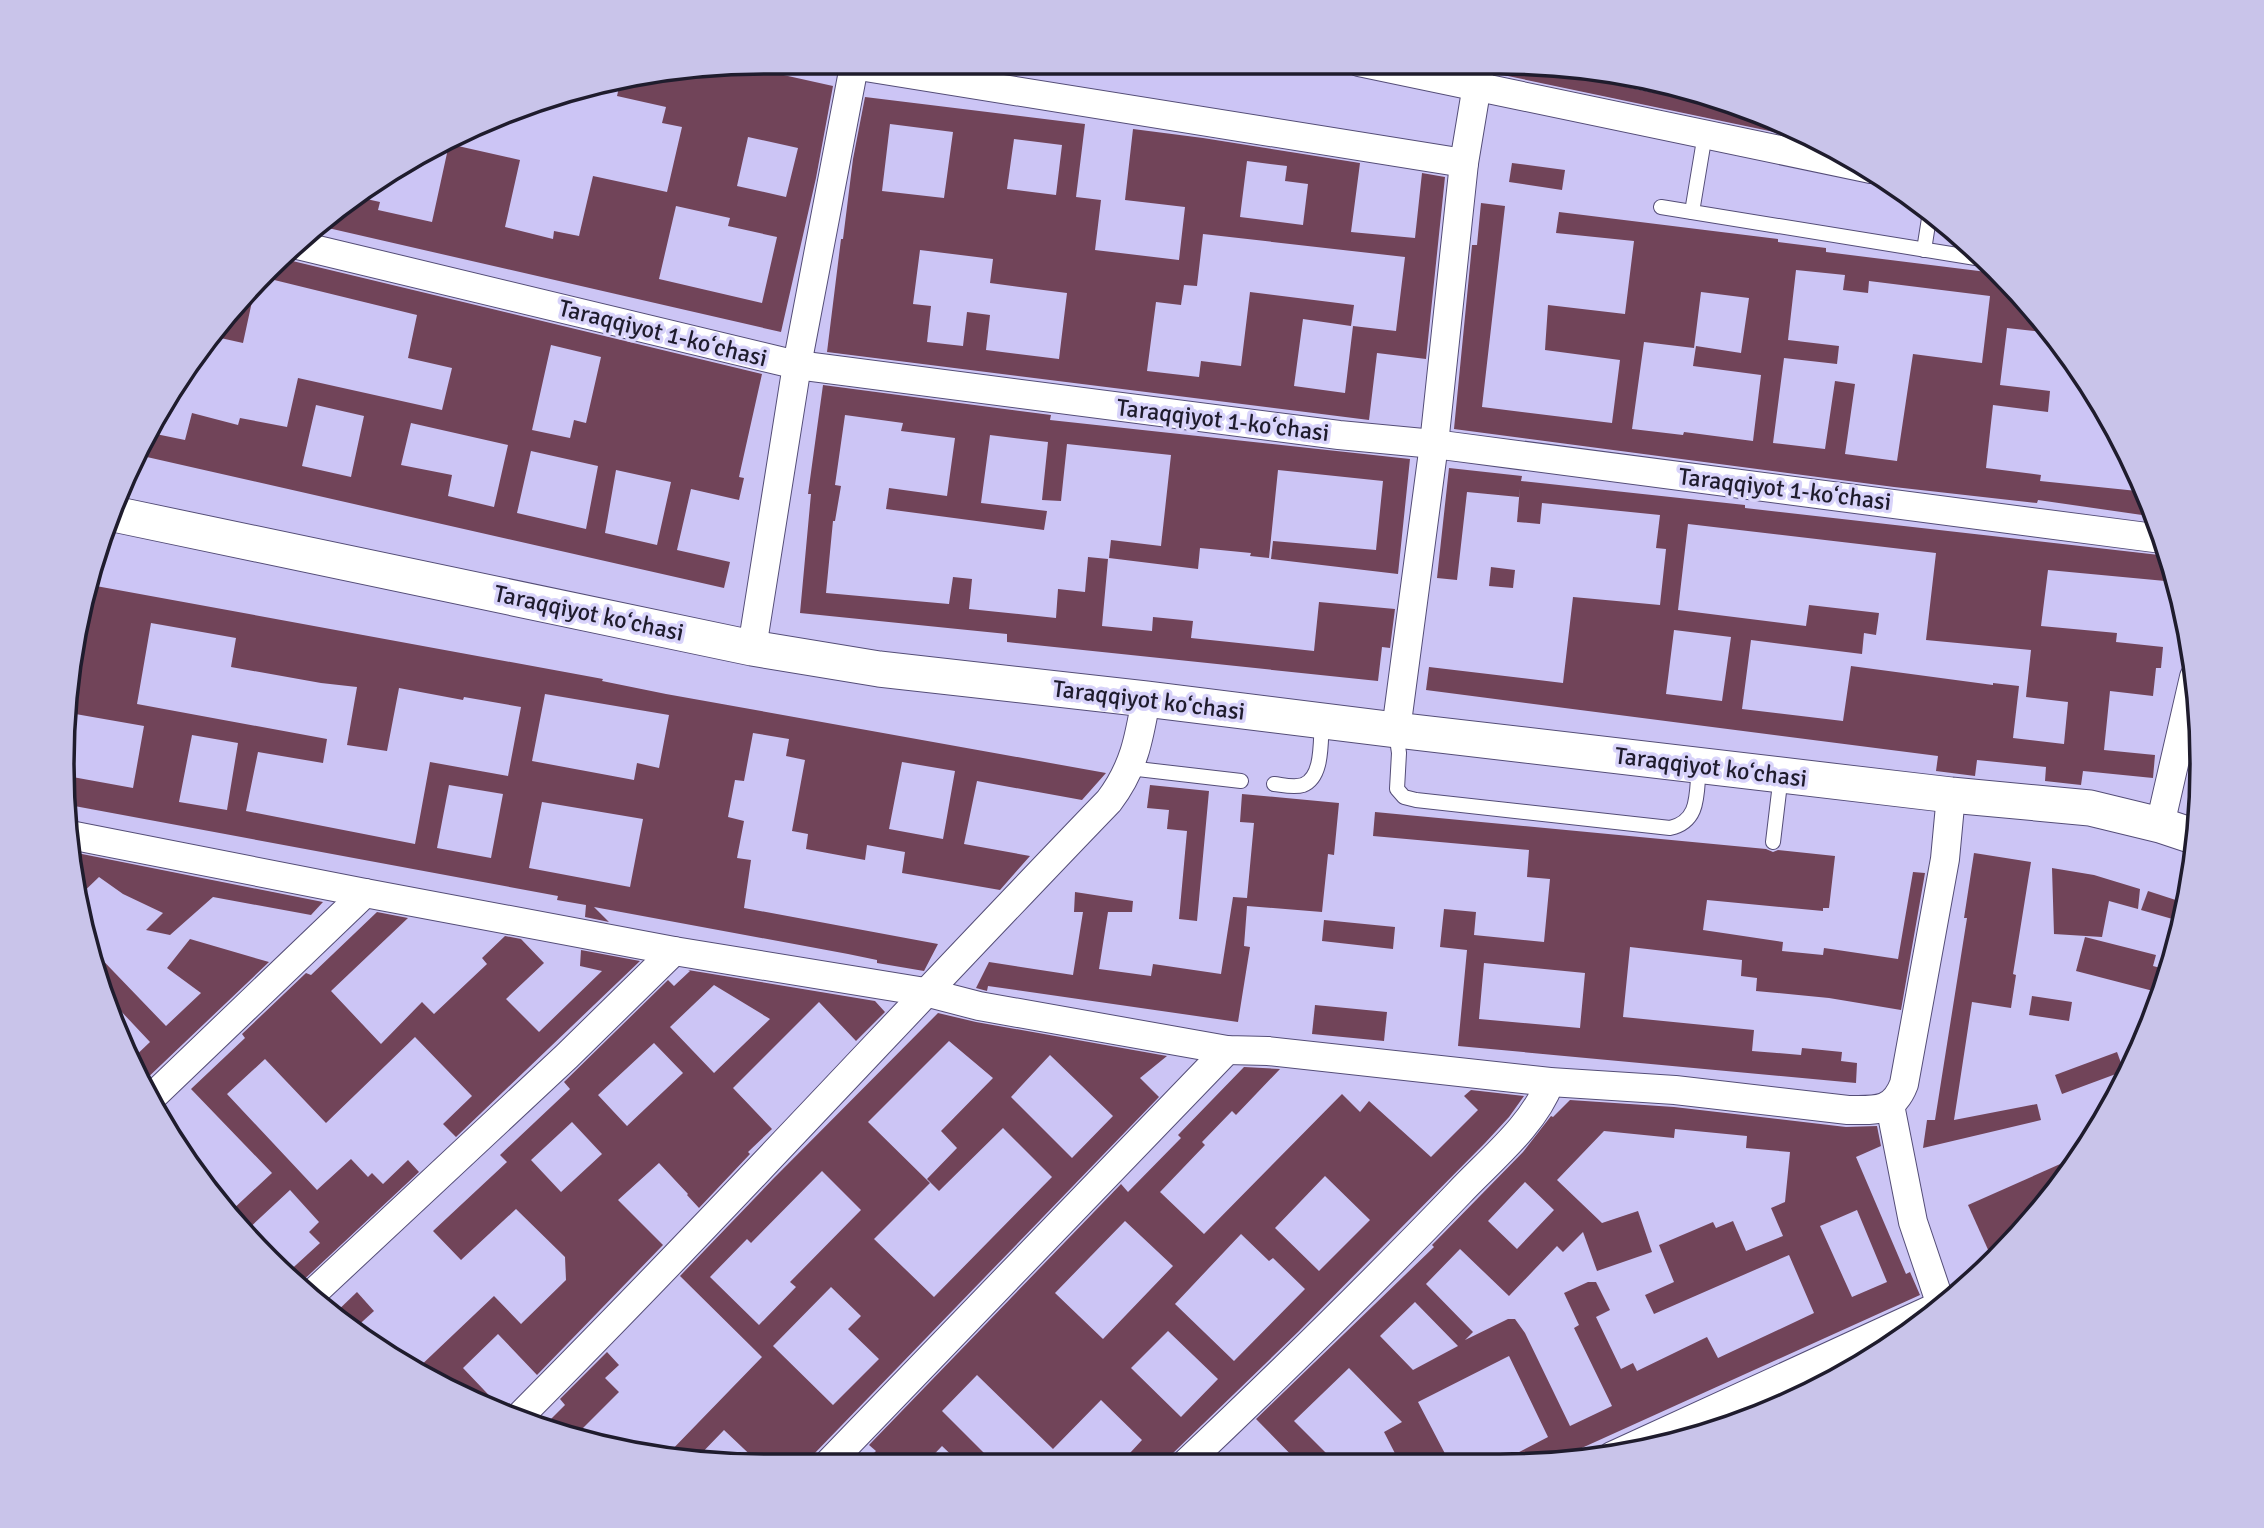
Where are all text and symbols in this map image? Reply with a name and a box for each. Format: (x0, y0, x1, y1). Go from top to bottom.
street label: Taraqqiyot 1-koʻchasi (556, 293, 770, 373)
street label: Taraqqiyot 1-koʻchasi (1115, 392, 1331, 448)
street label: Taraqqiyot 1-koʻchasi (1677, 461, 1893, 517)
street label: Taraqqiyot koʻchasi (491, 578, 687, 648)
street label: Taraqqiyot koʻchasi (1051, 673, 1247, 727)
street label: Taraqqiyot koʻchasi (1613, 740, 1809, 794)

